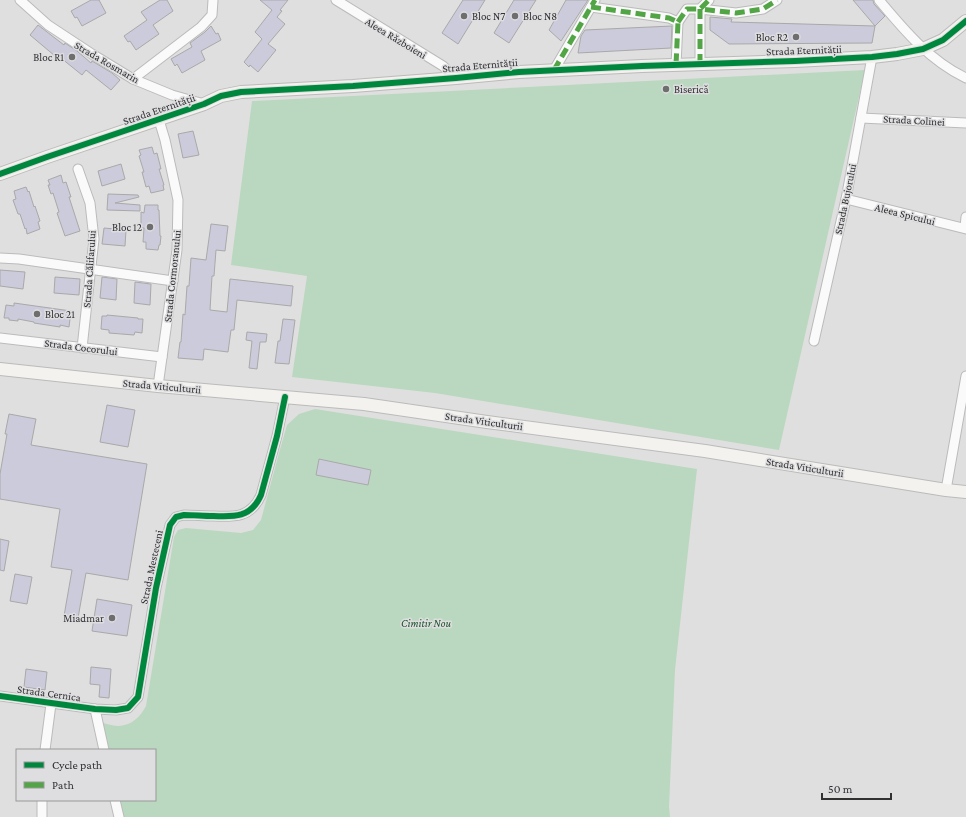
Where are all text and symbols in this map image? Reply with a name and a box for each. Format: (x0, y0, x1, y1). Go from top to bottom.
place label: Bloc N7 (472, 10, 505, 22)
place label: Bloc N8 (523, 10, 557, 22)
marker: Bloc N7 (459, 11, 469, 21)
marker: Bloc N8 (510, 11, 520, 21)
street label: Aleea Războieni (363, 15, 429, 61)
place label: Bloc R2 (756, 31, 788, 43)
marker: Bloc R2 (791, 32, 801, 42)
street label: Strada Rosmarin (72, 39, 142, 85)
street label: Strada Eternității (766, 43, 842, 59)
place label: Bloc R1 (33, 51, 64, 63)
marker: Bloc R1 (67, 52, 77, 62)
street label: Strada Eternității (442, 56, 518, 76)
place label: Biserică (674, 83, 709, 95)
marker: Biserică (661, 84, 671, 94)
street label: Strada Eternității (121, 91, 197, 129)
street label: Strada Colinei (883, 112, 945, 128)
street label: Strada Bujorului (832, 162, 859, 236)
street label: Aleea Spicului (873, 201, 937, 228)
place label: Bloc 12 (112, 221, 142, 233)
marker: Bloc 12 (145, 222, 155, 232)
street label: Strada Cormoranului (161, 229, 183, 323)
street label: Strada Călifarului (80, 230, 98, 308)
place label: Bloc 21 (45, 308, 75, 320)
marker: Bloc 21 (32, 309, 42, 319)
street label: Strada Cocorului (44, 337, 118, 357)
street label: Strada Viticulturii (122, 377, 202, 395)
street label: Strada Viticulturii (444, 410, 524, 432)
street label: Strada Viticulturii (765, 455, 845, 479)
street label: Strada Mesteceni (137, 529, 165, 605)
place label: Miadmar (63, 612, 104, 624)
marker: Miadmar (107, 613, 117, 623)
park label: Cimitir Nou (401, 617, 451, 629)
street label: Strada Cernica (16, 683, 82, 703)
legend (16, 749, 156, 801)
text: Cycle path (52, 758, 103, 772)
scale bar (822, 775, 891, 801)
text: Path (52, 778, 74, 792)
text: 50 m (828, 782, 853, 796)

